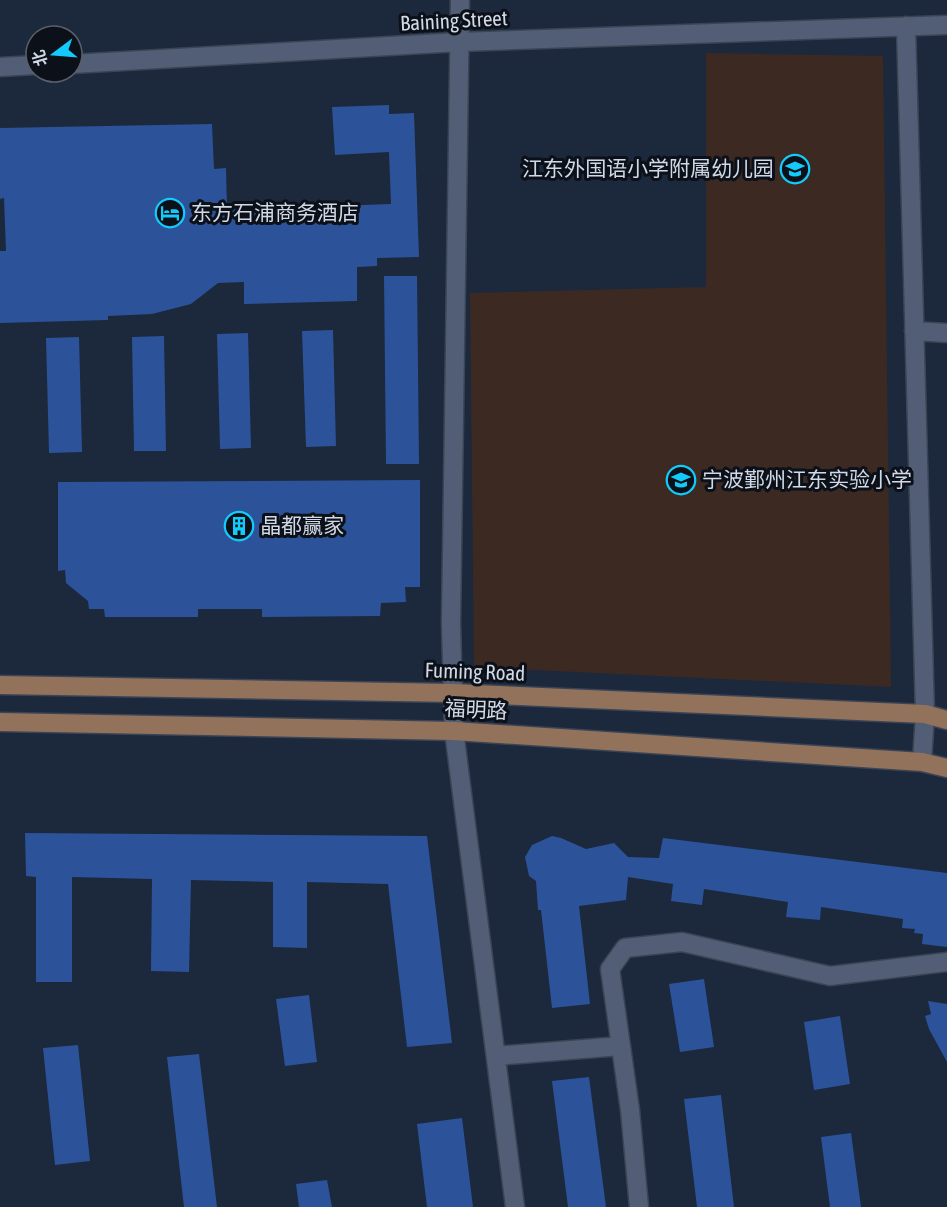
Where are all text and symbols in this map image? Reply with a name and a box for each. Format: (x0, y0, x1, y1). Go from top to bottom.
street label: Baining Street (400, 5, 508, 35)
north arrow (24, 24, 84, 84)
text: 北 (29, 48, 50, 68)
school or university icon: 江东外国语小学附属幼儿园 (779, 153, 811, 185)
place label: 江东外国语小学附属幼儿园 (522, 156, 774, 180)
hotel icon: 东方石浦商务酒店 (154, 197, 186, 229)
place label: 东方石浦商务酒店 (191, 200, 359, 224)
school or university icon: 宁波鄞州江东实验小学 (665, 464, 697, 496)
place label: 宁波鄞州江东实验小学 (702, 467, 912, 491)
building icon: 晶都赢家 (223, 510, 255, 542)
place label: 晶都赢家 (260, 513, 344, 537)
street label: Fuming Road (424, 657, 526, 685)
street label: 福明路 (444, 695, 508, 723)

